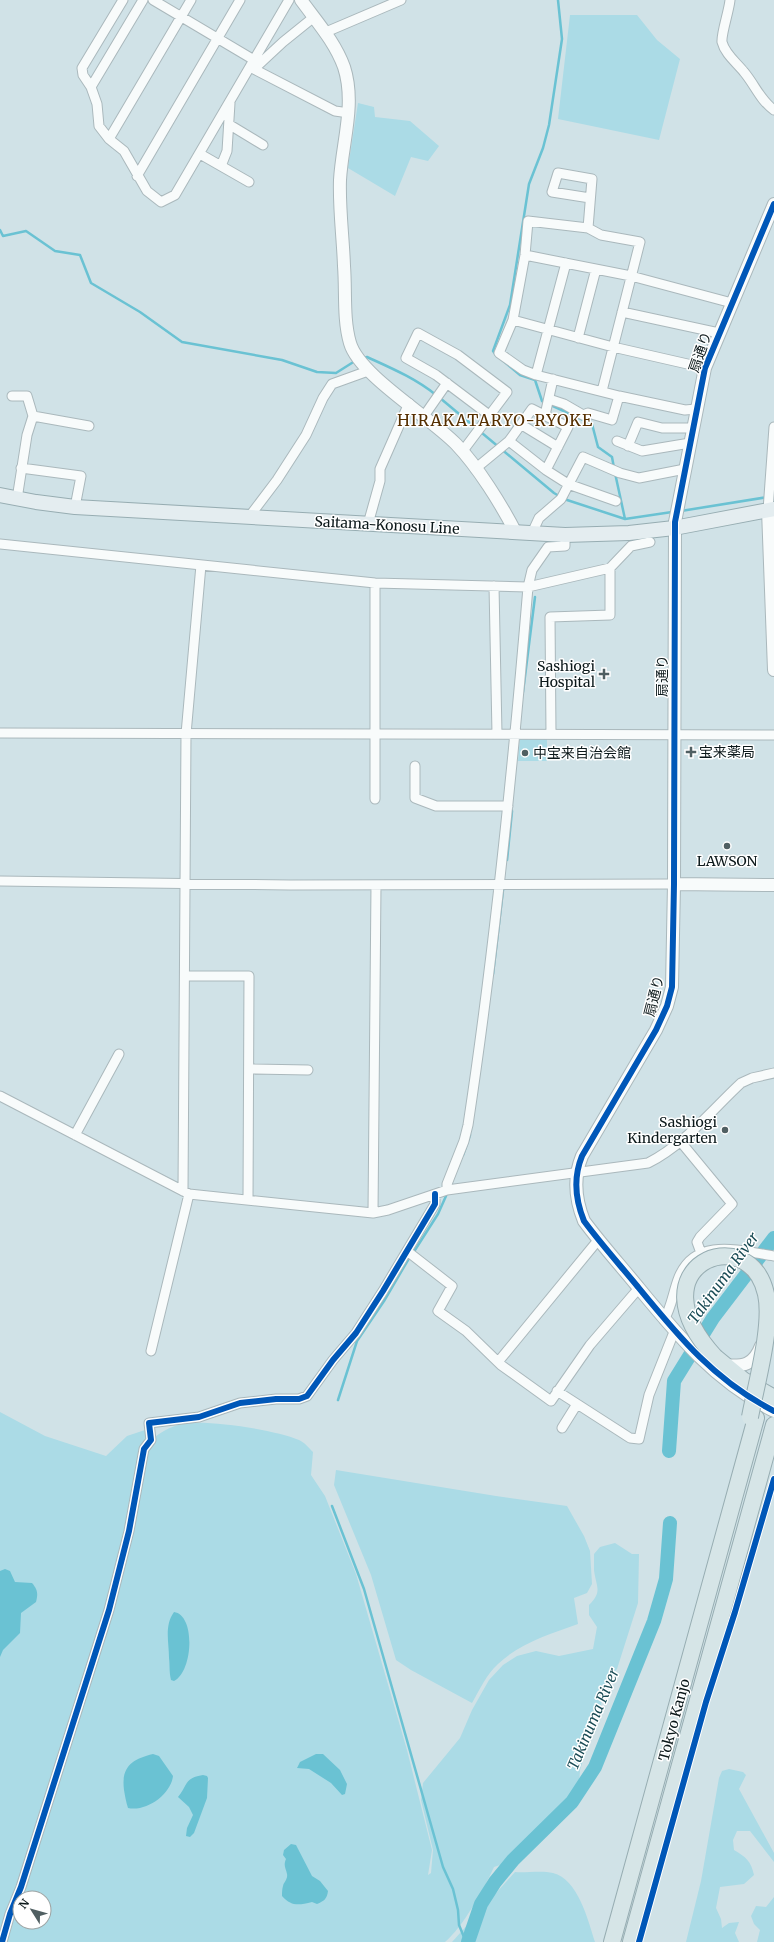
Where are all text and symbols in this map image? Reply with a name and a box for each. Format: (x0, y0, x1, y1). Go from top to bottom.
street label: 扇通り (685, 329, 715, 375)
district label: HIRAKATARYO-RYOKE (397, 410, 593, 430)
street label: Saitama-Konosu Line (314, 512, 460, 538)
street label: 扇通り (653, 655, 671, 697)
place label: Sashiogi Hospital (537, 657, 596, 691)
marker: Sashiogi Hospital (598, 668, 610, 680)
place label: 宝来薬局 (699, 743, 755, 761)
place label: 中宝来自治会館 (533, 744, 631, 762)
marker: 宝来薬局 (686, 747, 696, 757)
marker: 中宝来自治会館 (520, 748, 530, 758)
marker: LAWSON (722, 841, 732, 851)
place label: LAWSON (697, 852, 757, 870)
street label: 扇通り (640, 973, 668, 1019)
place label: Sashiogi Kindergarten (627, 1113, 717, 1147)
marker: Sashiogi Kindergarten (720, 1125, 730, 1135)
water label: Takinuma River (683, 1228, 763, 1328)
water label: Takinuma River (563, 1664, 623, 1773)
street label: Tokyo Kanjo (654, 1677, 694, 1763)
north arrow (12, 1890, 52, 1930)
text: N (16, 1896, 32, 1912)

